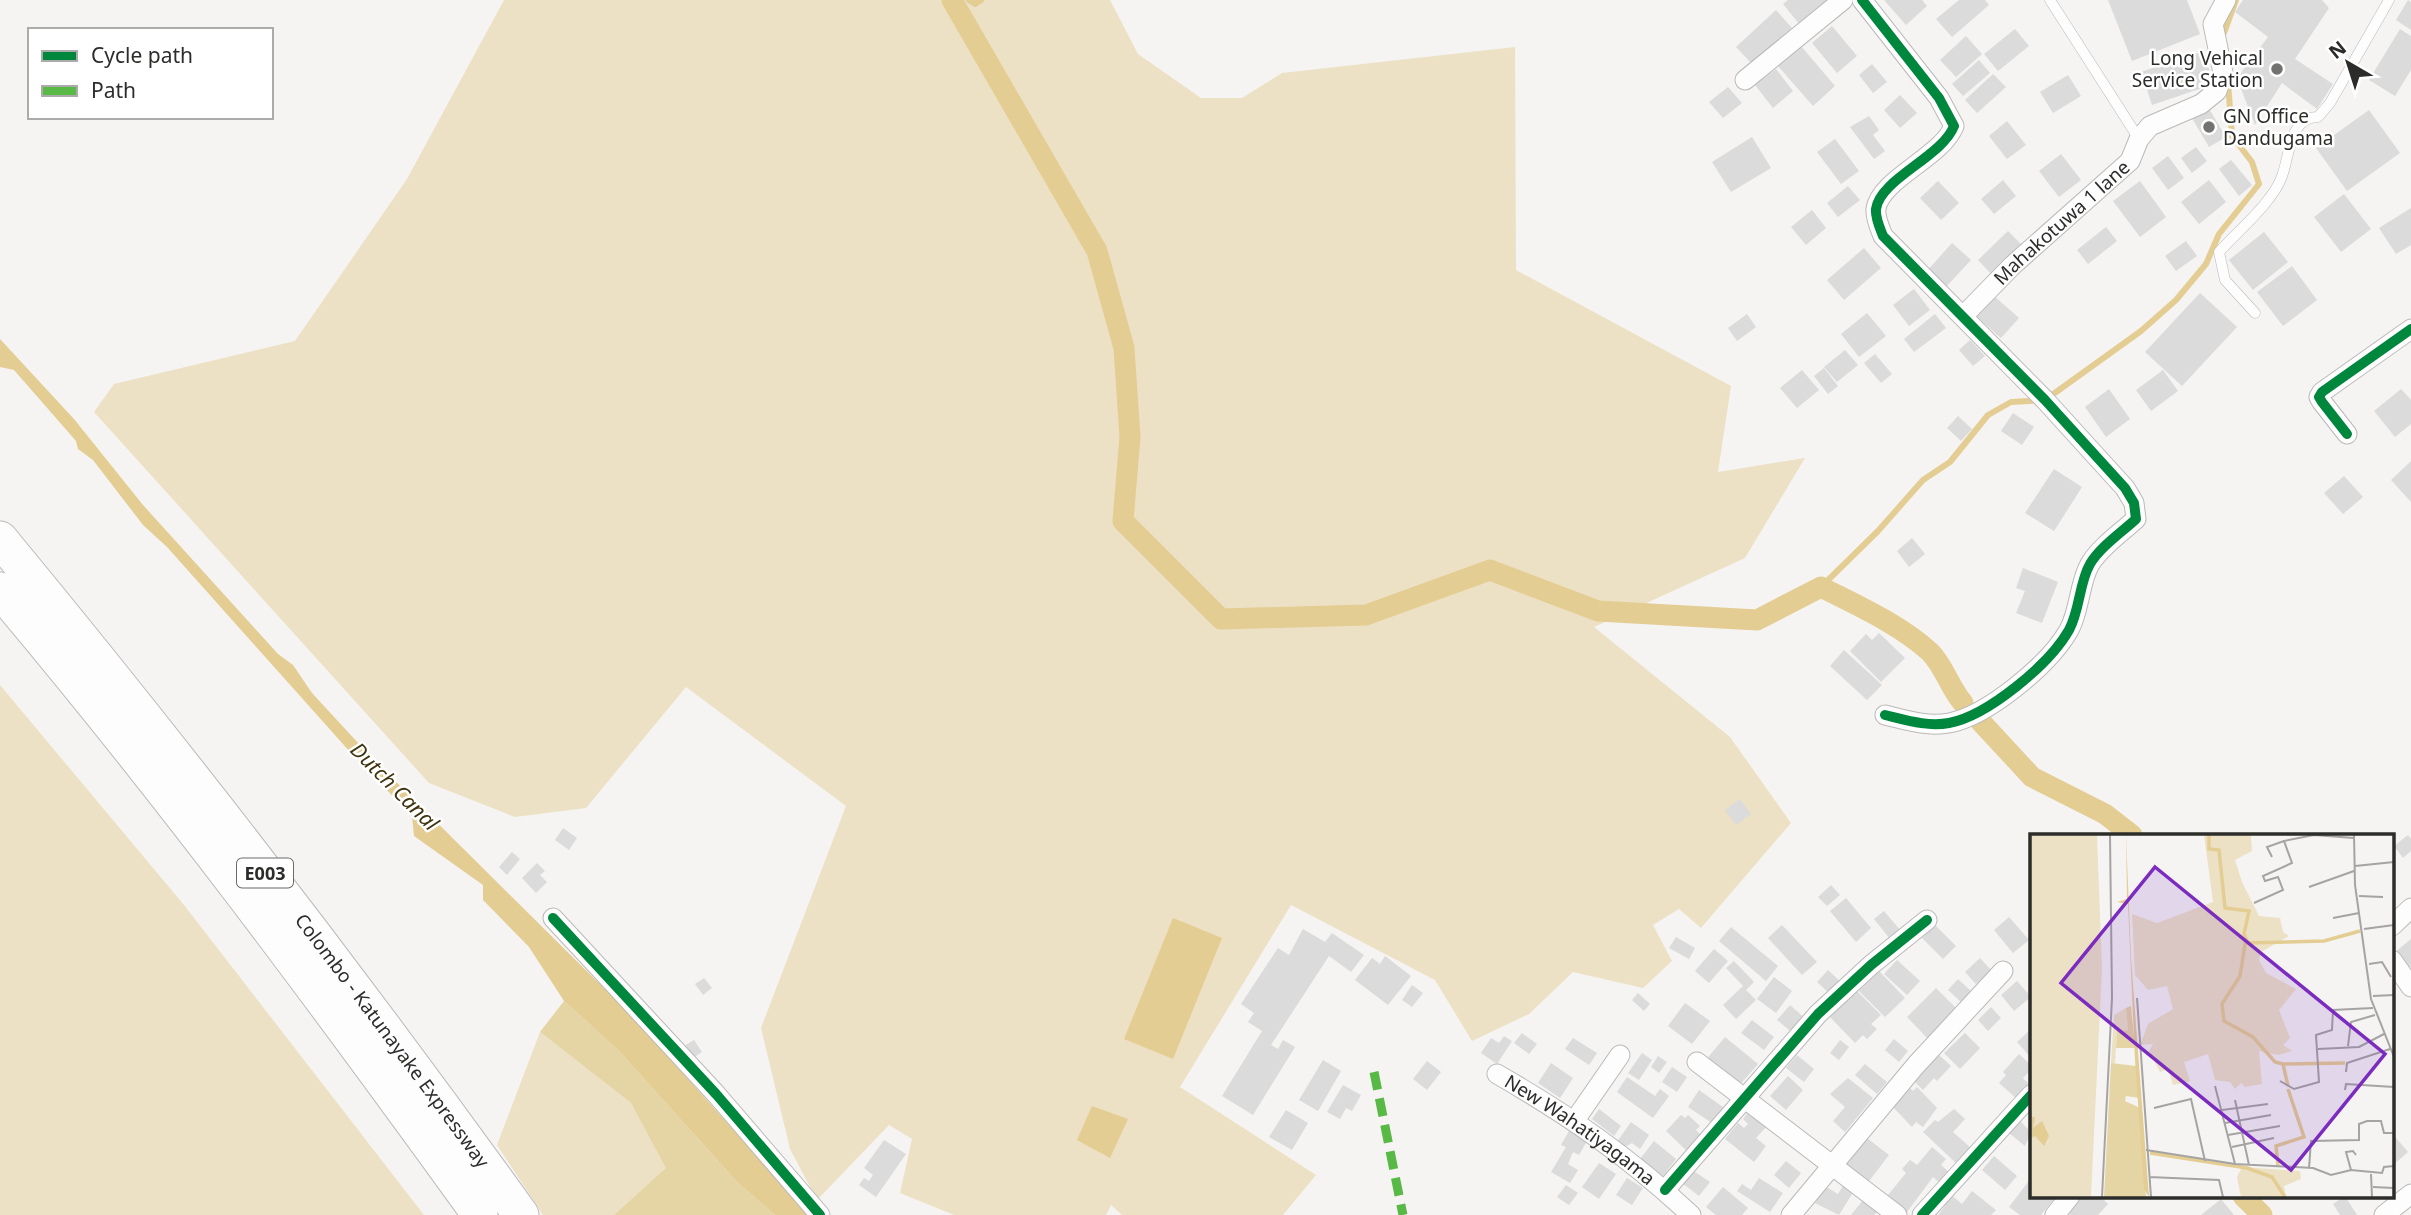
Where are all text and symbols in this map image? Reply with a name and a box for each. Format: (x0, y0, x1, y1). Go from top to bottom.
legend (28, 28, 273, 119)
north arrow (2313, 28, 2383, 98)
text: N (2323, 35, 2351, 65)
text: Cycle path (91, 41, 193, 69)
place label: Long Vehical Service Station (2132, 45, 2263, 93)
marker: Long Vehical Service Station (2269, 61, 2285, 77)
text: Path (91, 76, 136, 104)
place label: GN Office Dandugama (2223, 103, 2333, 151)
marker: GN Office Dandugama (2201, 119, 2217, 135)
street label: Mahakotuwa 1 lane (1988, 154, 2135, 290)
water label: Dutch Canal (345, 736, 446, 837)
inset map (2030, 834, 2394, 1198)
road number: E003 (237, 858, 293, 888)
street label: Colombo - Katunayake Expressway (289, 908, 496, 1173)
street label: New Wahatiyagama (1500, 1068, 1661, 1191)

